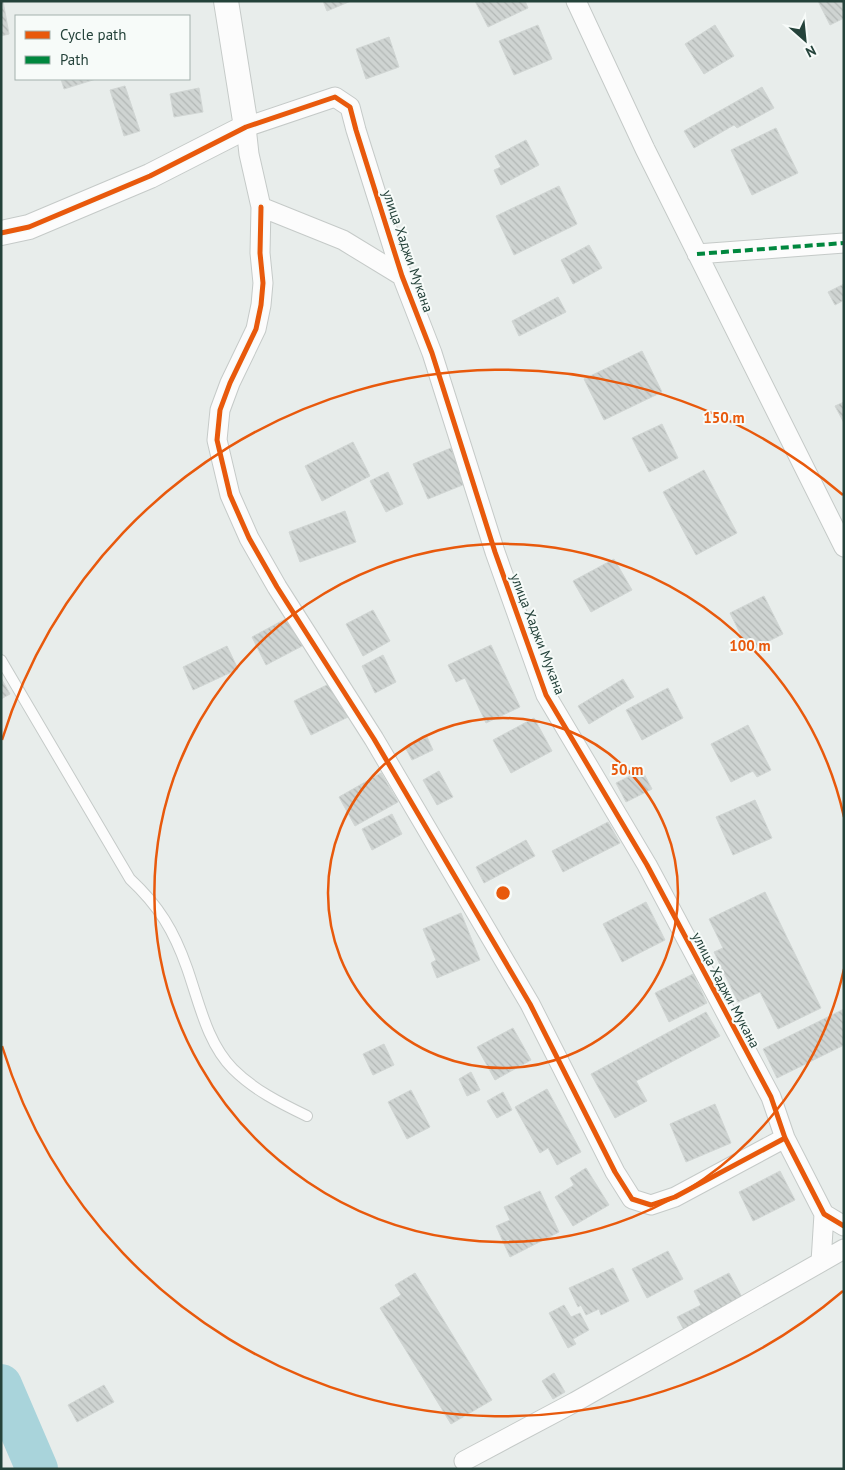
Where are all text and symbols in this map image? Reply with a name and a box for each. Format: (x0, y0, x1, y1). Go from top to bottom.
legend (15, 15, 190, 80)
north arrow (780, 15, 830, 65)
text: Cycle path (60, 25, 126, 44)
text: N (803, 41, 819, 62)
text: Path (60, 50, 89, 69)
street label: улица Хаджи Мукана (379, 187, 437, 315)
text: 150 m (703, 408, 745, 427)
street label: улица Хаджи Мукана (507, 571, 569, 697)
text: 100 m (729, 636, 771, 655)
text: 50 m (611, 760, 643, 779)
centre of rings (494, 884, 512, 902)
street label: улица Хаджи Мукана (688, 929, 764, 1051)

